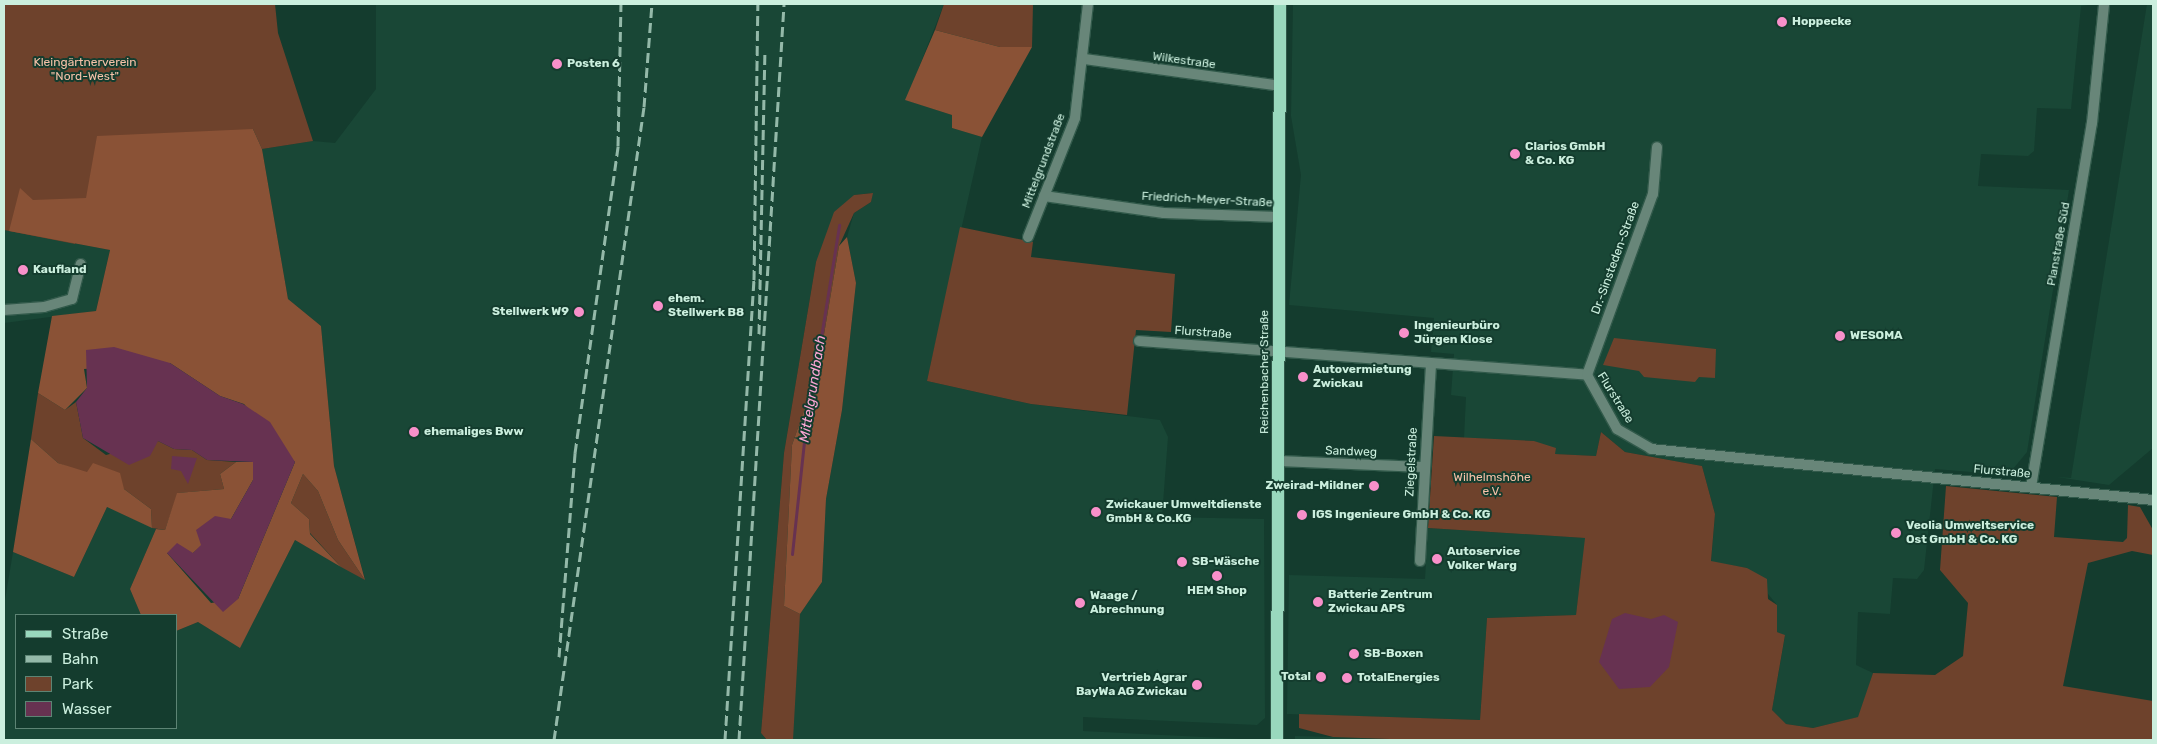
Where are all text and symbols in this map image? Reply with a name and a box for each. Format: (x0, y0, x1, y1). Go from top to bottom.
place label: Hoppecke (1792, 15, 1851, 29)
marker: Hoppecke (1776, 16, 1788, 28)
street label: Wilkestraße (1151, 49, 1217, 73)
park label: Kleingärtnerverein "Nord-West" (33, 56, 137, 84)
place label: Posten 6 (567, 57, 620, 71)
marker: Posten 6 (551, 58, 563, 70)
street label: Mittelgrundstraße (1019, 112, 1069, 210)
place label: Clarios GmbH & Co. KG (1525, 140, 1605, 168)
marker: Clarios GmbH & Co. KG (1509, 148, 1521, 160)
street label: Friedrich-Meyer-Straße (1141, 189, 1273, 211)
street label: Dr.-Sinsteden-Straße (1589, 200, 1643, 316)
street label: Planstraße Süd (2045, 201, 2073, 287)
place label: Kaufland (33, 263, 86, 277)
marker: Kaufland (17, 264, 29, 276)
place label: ehem. Stellwerk B8 (668, 292, 744, 320)
marker: ehem. Stellwerk B8 (652, 300, 664, 312)
place label: Stellwerk W9 (492, 305, 569, 319)
marker: Stellwerk W9 (573, 306, 585, 318)
street label: Reichenbacher Straße (1258, 310, 1272, 434)
place label: Ingenieurbüro Jürgen Klose (1414, 319, 1500, 347)
street label: Flurstraße (1174, 324, 1232, 342)
marker: Ingenieurbüro Jürgen Klose (1398, 327, 1410, 339)
place label: WESOMA (1850, 329, 1903, 343)
marker: WESOMA (1834, 330, 1846, 342)
water label: Mittelgrundbach (796, 334, 830, 444)
place label: Autovermietung Zwickau (1313, 363, 1412, 391)
street label: Flurstraße (1594, 370, 1636, 426)
marker: Autovermietung Zwickau (1297, 371, 1309, 383)
place label: ehemaliges Bww (424, 425, 523, 439)
marker: ehemaliges Bww (408, 426, 420, 438)
street label: Ziegelstraße (1403, 427, 1421, 497)
street label: Sandweg (1325, 444, 1377, 460)
street label: Flurstraße (1973, 462, 2031, 482)
park label: Wilhelmshöhe e.V. (1453, 471, 1531, 499)
place label: Zweirad-Mildner (1266, 479, 1364, 493)
marker: Zweirad-Mildner (1368, 480, 1380, 492)
place label: Zwickauer Umweltdienste GmbH & Co.KG (1106, 498, 1262, 526)
marker: Zwickauer Umweltdienste GmbH & Co.KG (1090, 506, 1102, 518)
place label: IGS Ingenieure GmbH & Co. KG (1312, 508, 1490, 522)
marker: IGS Ingenieure GmbH & Co. KG (1296, 509, 1308, 521)
place label: Veolia Umweltservice Ost GmbH & Co. KG (1906, 519, 2034, 547)
marker: Veolia Umweltservice Ost GmbH & Co. KG (1890, 527, 1902, 539)
place label: Autoservice Volker Warg (1447, 545, 1520, 573)
marker: Autoservice Volker Warg (1431, 553, 1443, 565)
place label: SB-Wäsche (1192, 555, 1259, 569)
marker: SB-Wäsche (1176, 556, 1188, 568)
marker: HEM Shop (1211, 570, 1223, 582)
place label: HEM Shop (1187, 584, 1247, 598)
place label: Batterie Zentrum Zwickau APS (1328, 588, 1433, 616)
place label: Waage / Abrechnung (1090, 589, 1164, 617)
marker: Batterie Zentrum Zwickau APS (1312, 596, 1324, 608)
marker: Waage / Abrechnung (1074, 597, 1086, 609)
legend (15, 614, 178, 729)
text: Straße (62, 625, 108, 643)
place label: SB-Boxen (1364, 647, 1423, 661)
marker: SB-Boxen (1348, 648, 1360, 660)
text: Bahn (62, 650, 99, 668)
place label: Total (1281, 670, 1311, 684)
place label: Vertrieb Agrar BayWa AG Zwickau (1076, 671, 1187, 699)
marker: Total (1315, 671, 1327, 683)
place label: TotalEnergies (1357, 671, 1440, 685)
marker: TotalEnergies (1341, 672, 1353, 684)
text: Park (62, 675, 93, 693)
marker: Vertrieb Agrar BayWa AG Zwickau (1191, 679, 1203, 691)
text: Wasser (62, 700, 111, 718)

